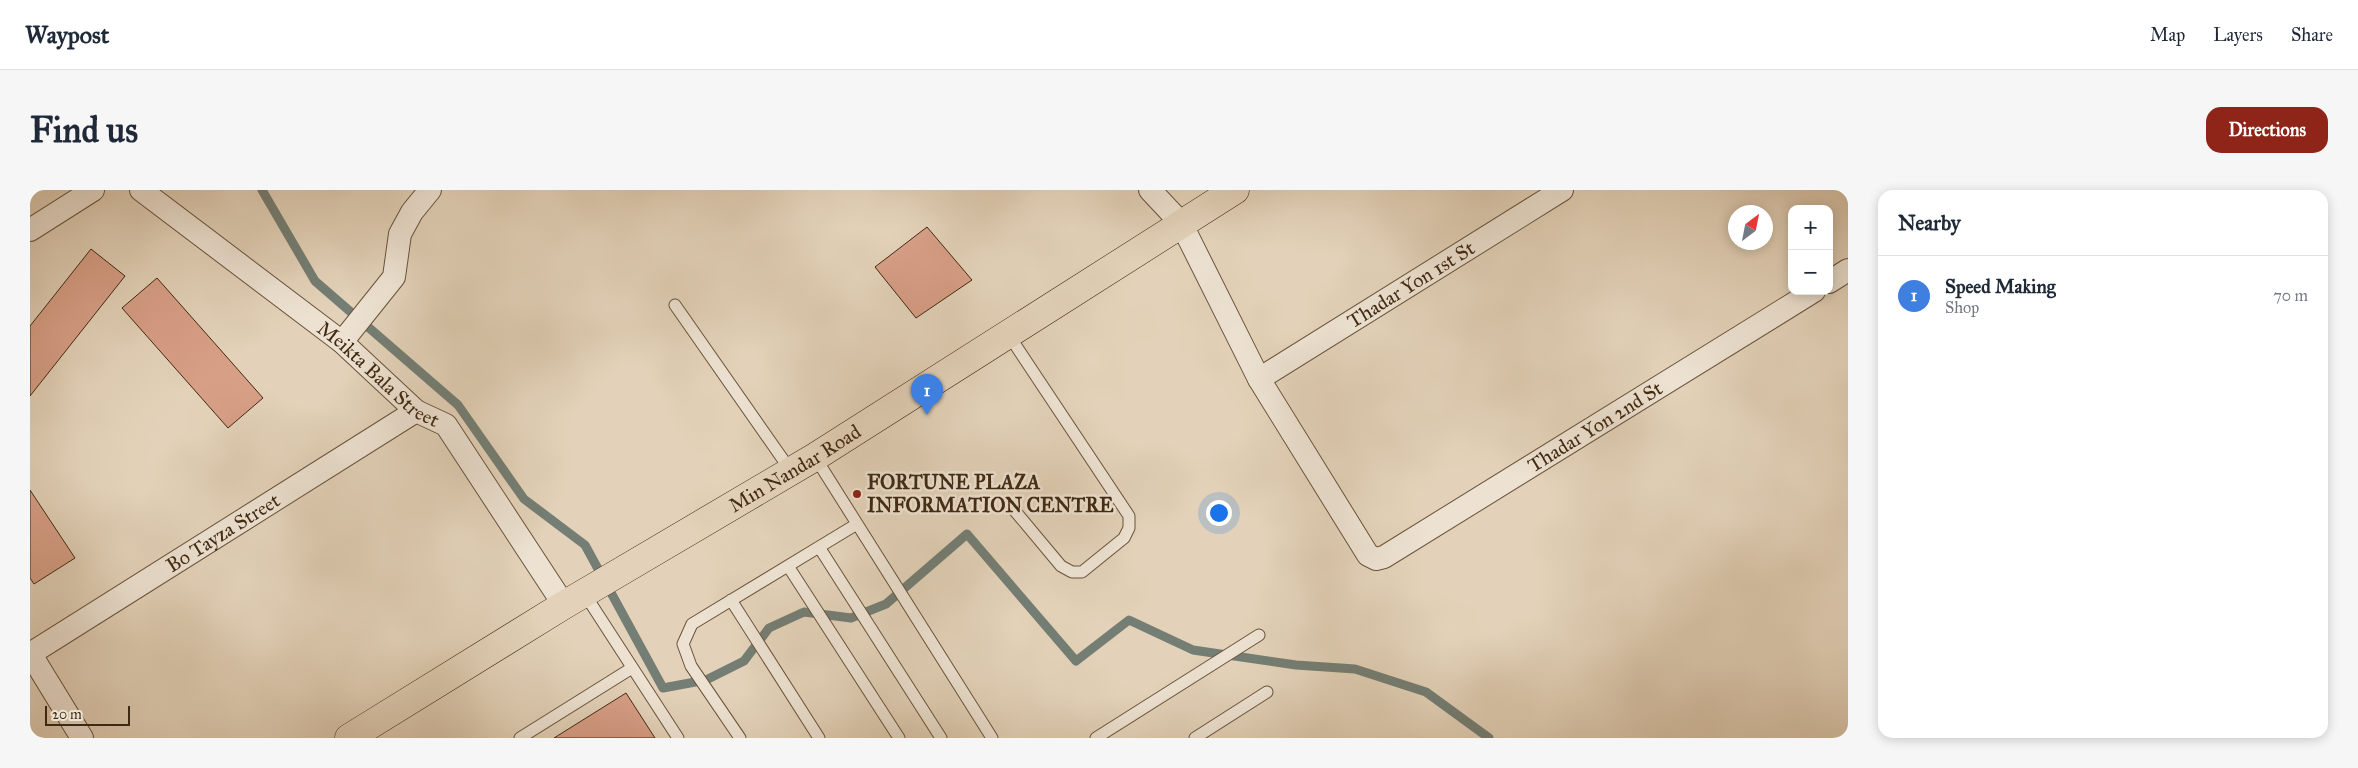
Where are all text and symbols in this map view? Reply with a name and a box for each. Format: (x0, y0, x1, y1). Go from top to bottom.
text: Waypost (25, 20, 109, 50)
text: Map (2150, 24, 2185, 46)
text: Layers (2213, 24, 2263, 46)
text: Share (2291, 24, 2333, 46)
button: Directions (2206, 107, 2328, 153)
text: Find us (30, 109, 138, 152)
north arrow (1728, 205, 1773, 250)
map controls (1788, 205, 1833, 295)
button: + (1788, 205, 1833, 250)
text: Nearby (1898, 210, 1961, 236)
street label: Thadar Yon 1st St (1343, 236, 1479, 333)
button: − (1788, 250, 1833, 295)
text: Speed Making (1945, 275, 2056, 298)
text: 1 (1911, 286, 1917, 305)
text: 70 m (2273, 286, 2308, 305)
text: Shop (1945, 298, 1979, 317)
street label: Meikta Bala Street (313, 316, 443, 432)
pin: 1 (911, 374, 943, 415)
street label: Thadar Yon 2nd St (1523, 376, 1667, 477)
street label: Min Nandar Road (724, 419, 865, 517)
place label: FORTUNE PLAZA INFORMATION CENTRE (867, 470, 1114, 517)
street label: Bo Tayza Street (162, 488, 284, 577)
marker: FORTUNE PLAZA INFORMATION CENTRE (851, 488, 863, 500)
your location (1206, 500, 1232, 526)
scale bar (45, 703, 130, 726)
text: 20 m (52, 706, 82, 723)

